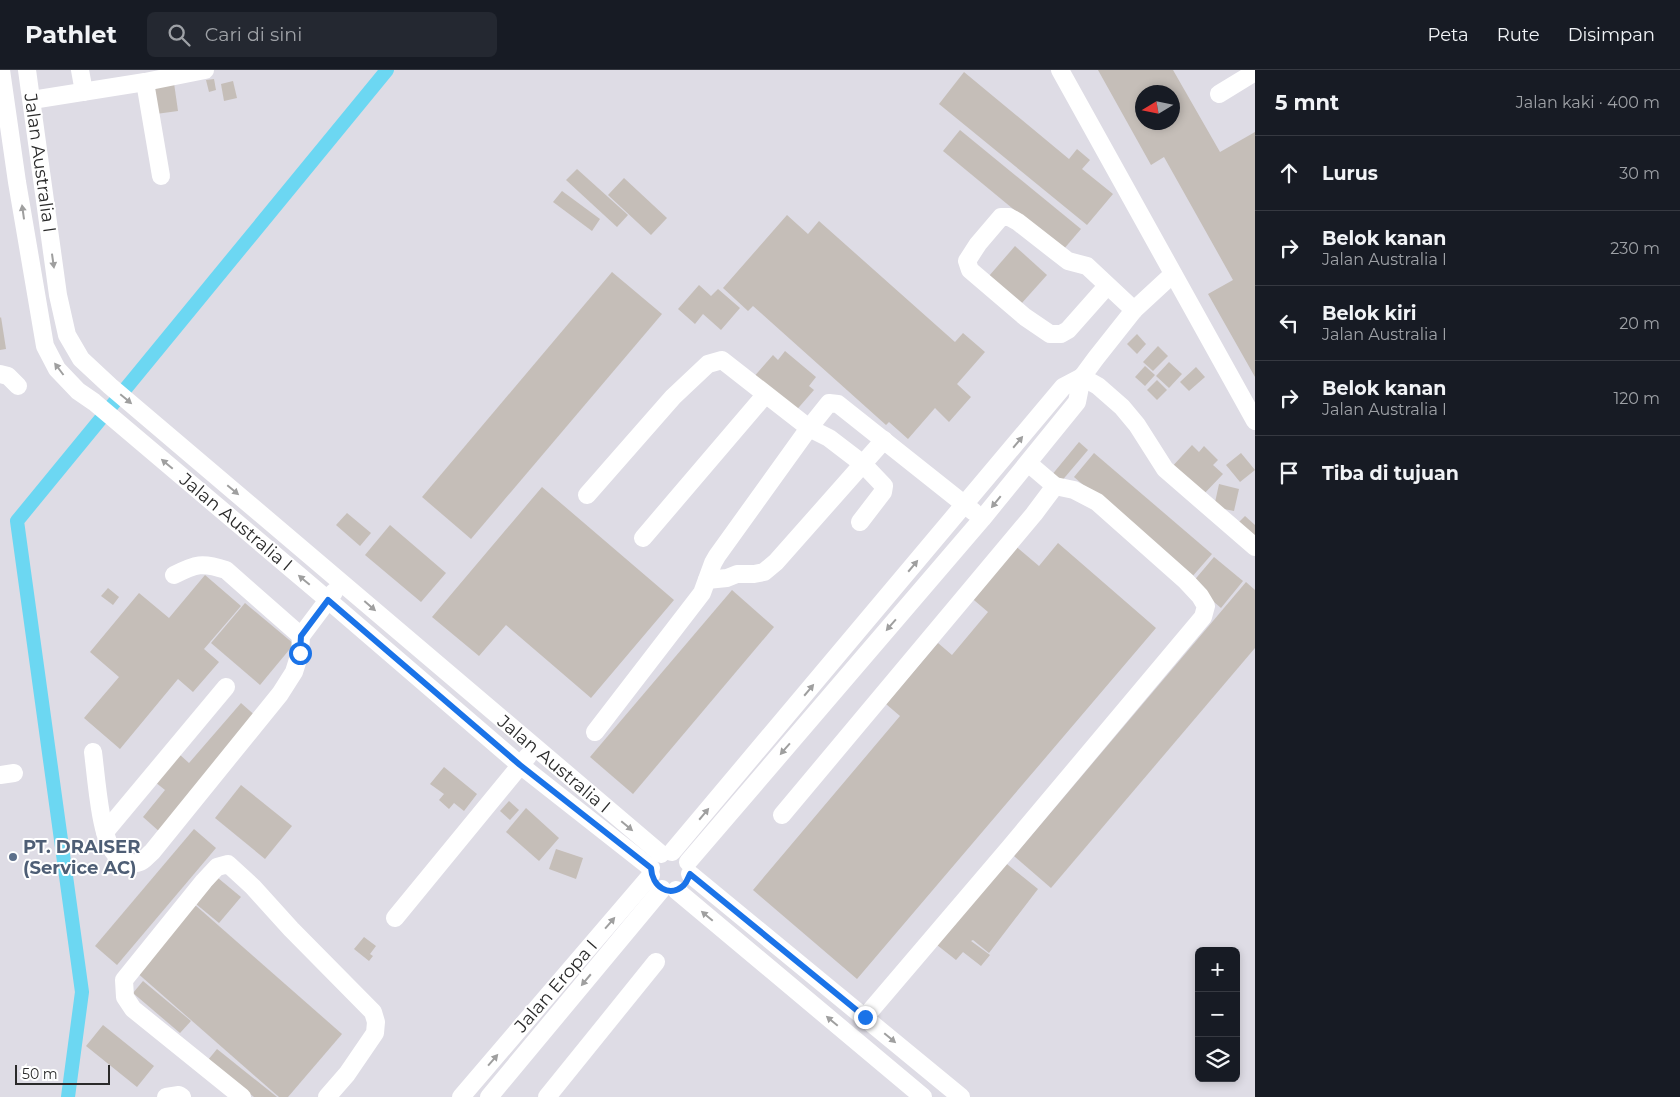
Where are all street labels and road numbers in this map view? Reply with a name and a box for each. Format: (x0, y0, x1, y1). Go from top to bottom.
street label: Jalan Australia I (19, 91, 61, 234)
street label: Jalan Australia I (174, 468, 297, 576)
street label: Jalan Australia I (492, 710, 615, 818)
street label: Jalan Eropa I (509, 935, 602, 1037)

